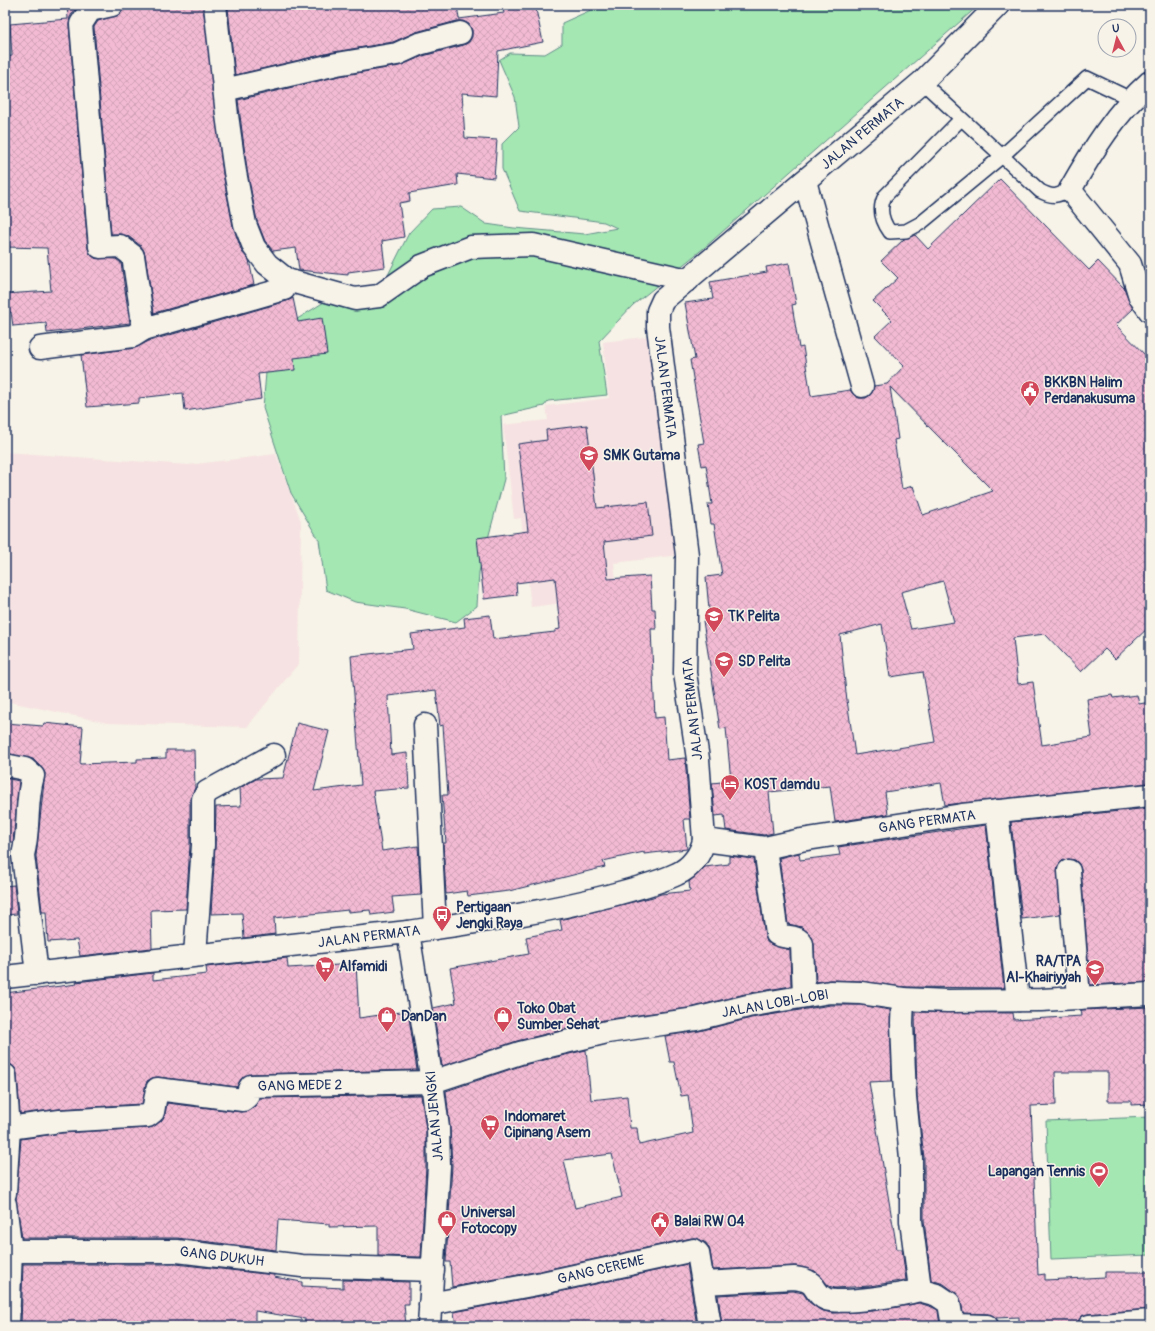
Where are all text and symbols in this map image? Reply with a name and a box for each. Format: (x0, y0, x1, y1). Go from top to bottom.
north arrow (1097, 18, 1137, 58)
text: U (1111, 22, 1120, 35)
street label: JALAN PERMATA (817, 94, 907, 173)
street label: JALAN PERMATA (651, 335, 680, 439)
place label: BKKBN Halim Perdanakusuma (1044, 374, 1136, 407)
public building icon: BKKBN Halim Perdanakusuma (1019, 379, 1041, 407)
school or university icon: SMK Gutama (578, 444, 600, 472)
place label: SMK Gutama (603, 447, 681, 464)
school or university icon: TK Pelita (703, 605, 725, 633)
place label: TK Pelita (727, 608, 780, 625)
school or university icon: SD Pelita (713, 650, 735, 678)
place label: SD Pelita (738, 653, 791, 670)
street label: JALAN PERMATA (679, 657, 706, 761)
hotel icon: KOST damdu (719, 773, 741, 801)
place label: KOST damdu (744, 776, 820, 793)
street label: GANG PERMATA (877, 806, 977, 837)
place label: Pertigaan Jengki Raya (456, 899, 523, 932)
bus stop icon: Pertigaan Jengki Raya (431, 904, 453, 932)
street label: JALAN PERMATA (317, 922, 421, 951)
place label: RA/TPA Al-Khairiyyah (1006, 953, 1081, 986)
supermarket icon: Alfamidi (314, 955, 336, 983)
place label: Alfamidi (339, 958, 388, 975)
school or university icon: RA/TPA Al-Khairiyyah (1084, 958, 1106, 986)
street label: JALAN LOBI-LOBI (720, 986, 830, 1021)
place label: Toko Obat Sumber Sehat (516, 1000, 600, 1033)
shop icon: DanDan (376, 1005, 398, 1033)
shop icon: Toko Obat Sumber Sehat (492, 1005, 514, 1033)
place label: DanDan (401, 1008, 447, 1025)
street label: JALAN JENGKI (422, 1070, 447, 1162)
street label: GANG MEDE 2 (258, 1076, 343, 1095)
place label: Indomaret Cipinang Asem (504, 1108, 591, 1141)
supermarket icon: Indomaret Cipinang Asem (479, 1113, 501, 1141)
sports icon: Lapangan Tennis (1088, 1160, 1110, 1188)
place label: Lapangan Tennis (988, 1163, 1086, 1180)
place label: Universal Fotocopy (461, 1204, 517, 1237)
shop icon: Universal Fotocopy (436, 1209, 458, 1237)
public building icon: Balai RW 04 (649, 1210, 671, 1238)
place label: Balai RW 04 (674, 1213, 745, 1230)
street label: GANG DUKUH (179, 1243, 265, 1270)
street label: GANG CEREME (556, 1251, 646, 1288)

